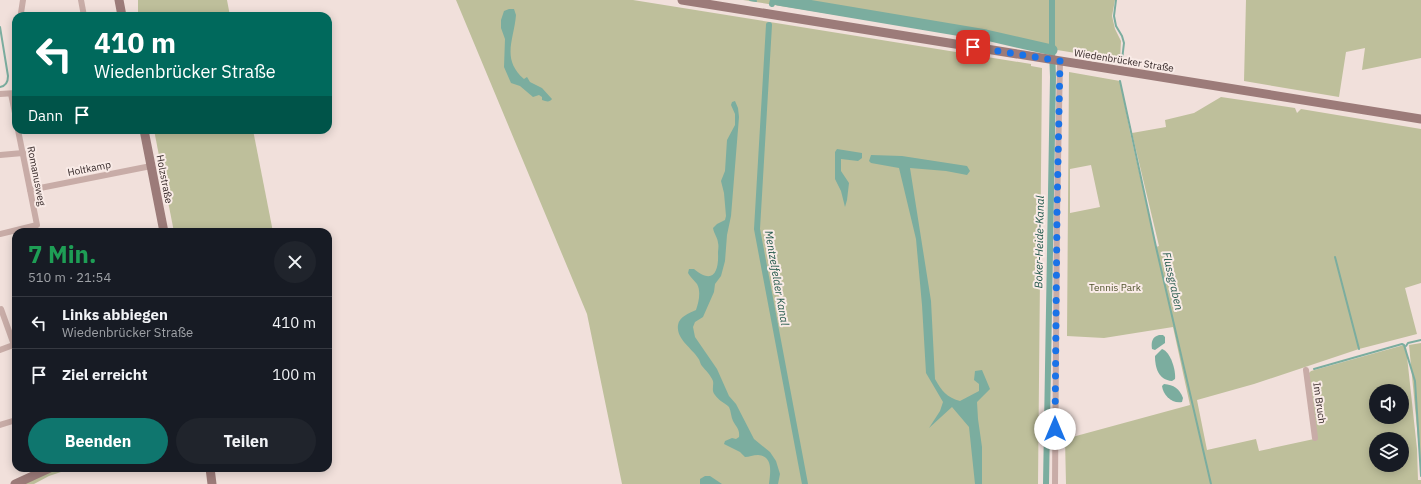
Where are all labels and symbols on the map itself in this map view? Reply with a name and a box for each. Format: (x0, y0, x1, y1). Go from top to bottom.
pin (956, 30, 990, 64)
street label: Wiedenbrücker Straße (1073, 46, 1175, 75)
street label: Romanusweg (24, 145, 49, 208)
street label: Holzstraße (153, 154, 176, 205)
street label: Holtkamp (66, 158, 112, 179)
water label: Boker-Heide-Kanal (1031, 195, 1047, 288)
water label: Mentzelfelder Kanal (762, 229, 792, 327)
water label: Flussgraben (1160, 251, 1186, 311)
park label: Tennis Park (1089, 281, 1142, 294)
street label: Im Bruch (1310, 382, 1329, 425)
position arrow (1034, 408, 1076, 450)

